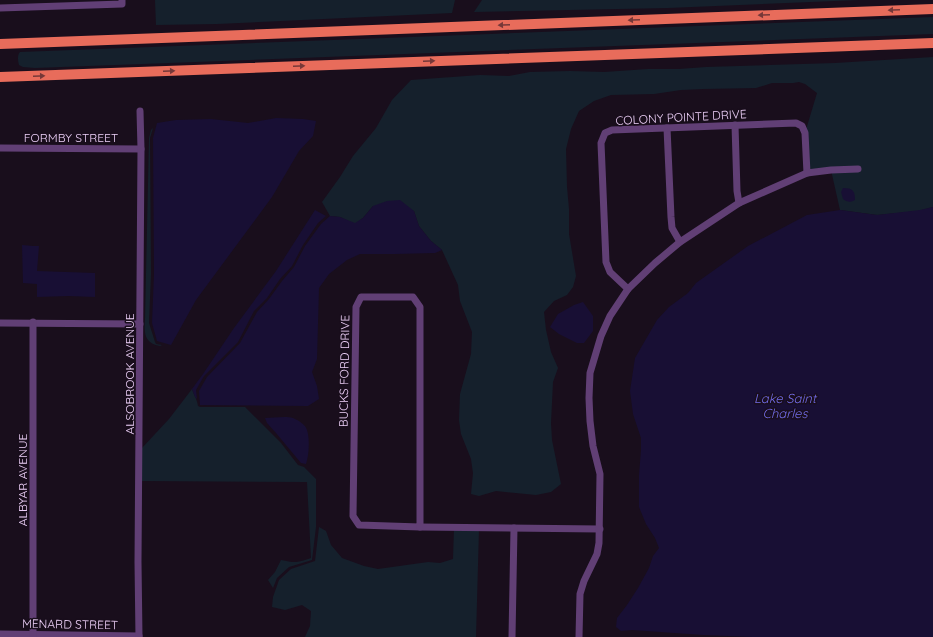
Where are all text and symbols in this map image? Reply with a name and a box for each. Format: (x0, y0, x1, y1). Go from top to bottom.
one-way arrow (888, 7, 900, 14)
one-way arrow (758, 12, 770, 19)
one-way arrow (627, 17, 640, 23)
one-way arrow (497, 22, 510, 28)
one-way arrow (423, 58, 435, 65)
one-way arrow (293, 63, 306, 69)
one-way arrow (163, 68, 176, 74)
one-way arrow (33, 73, 46, 79)
street label: COLONY POINTE DRIVE (615, 106, 747, 128)
street label: FORMBY STREET (24, 130, 118, 145)
street label: ALSOBROOK AVENUE (122, 313, 137, 435)
street label: BUCKS FORD DRIVE (336, 314, 352, 427)
water label: Lake Saint Charles (754, 390, 818, 421)
street label: ALBYAR AVENUE (15, 434, 30, 526)
street label: MENARD STREET (22, 616, 118, 632)

